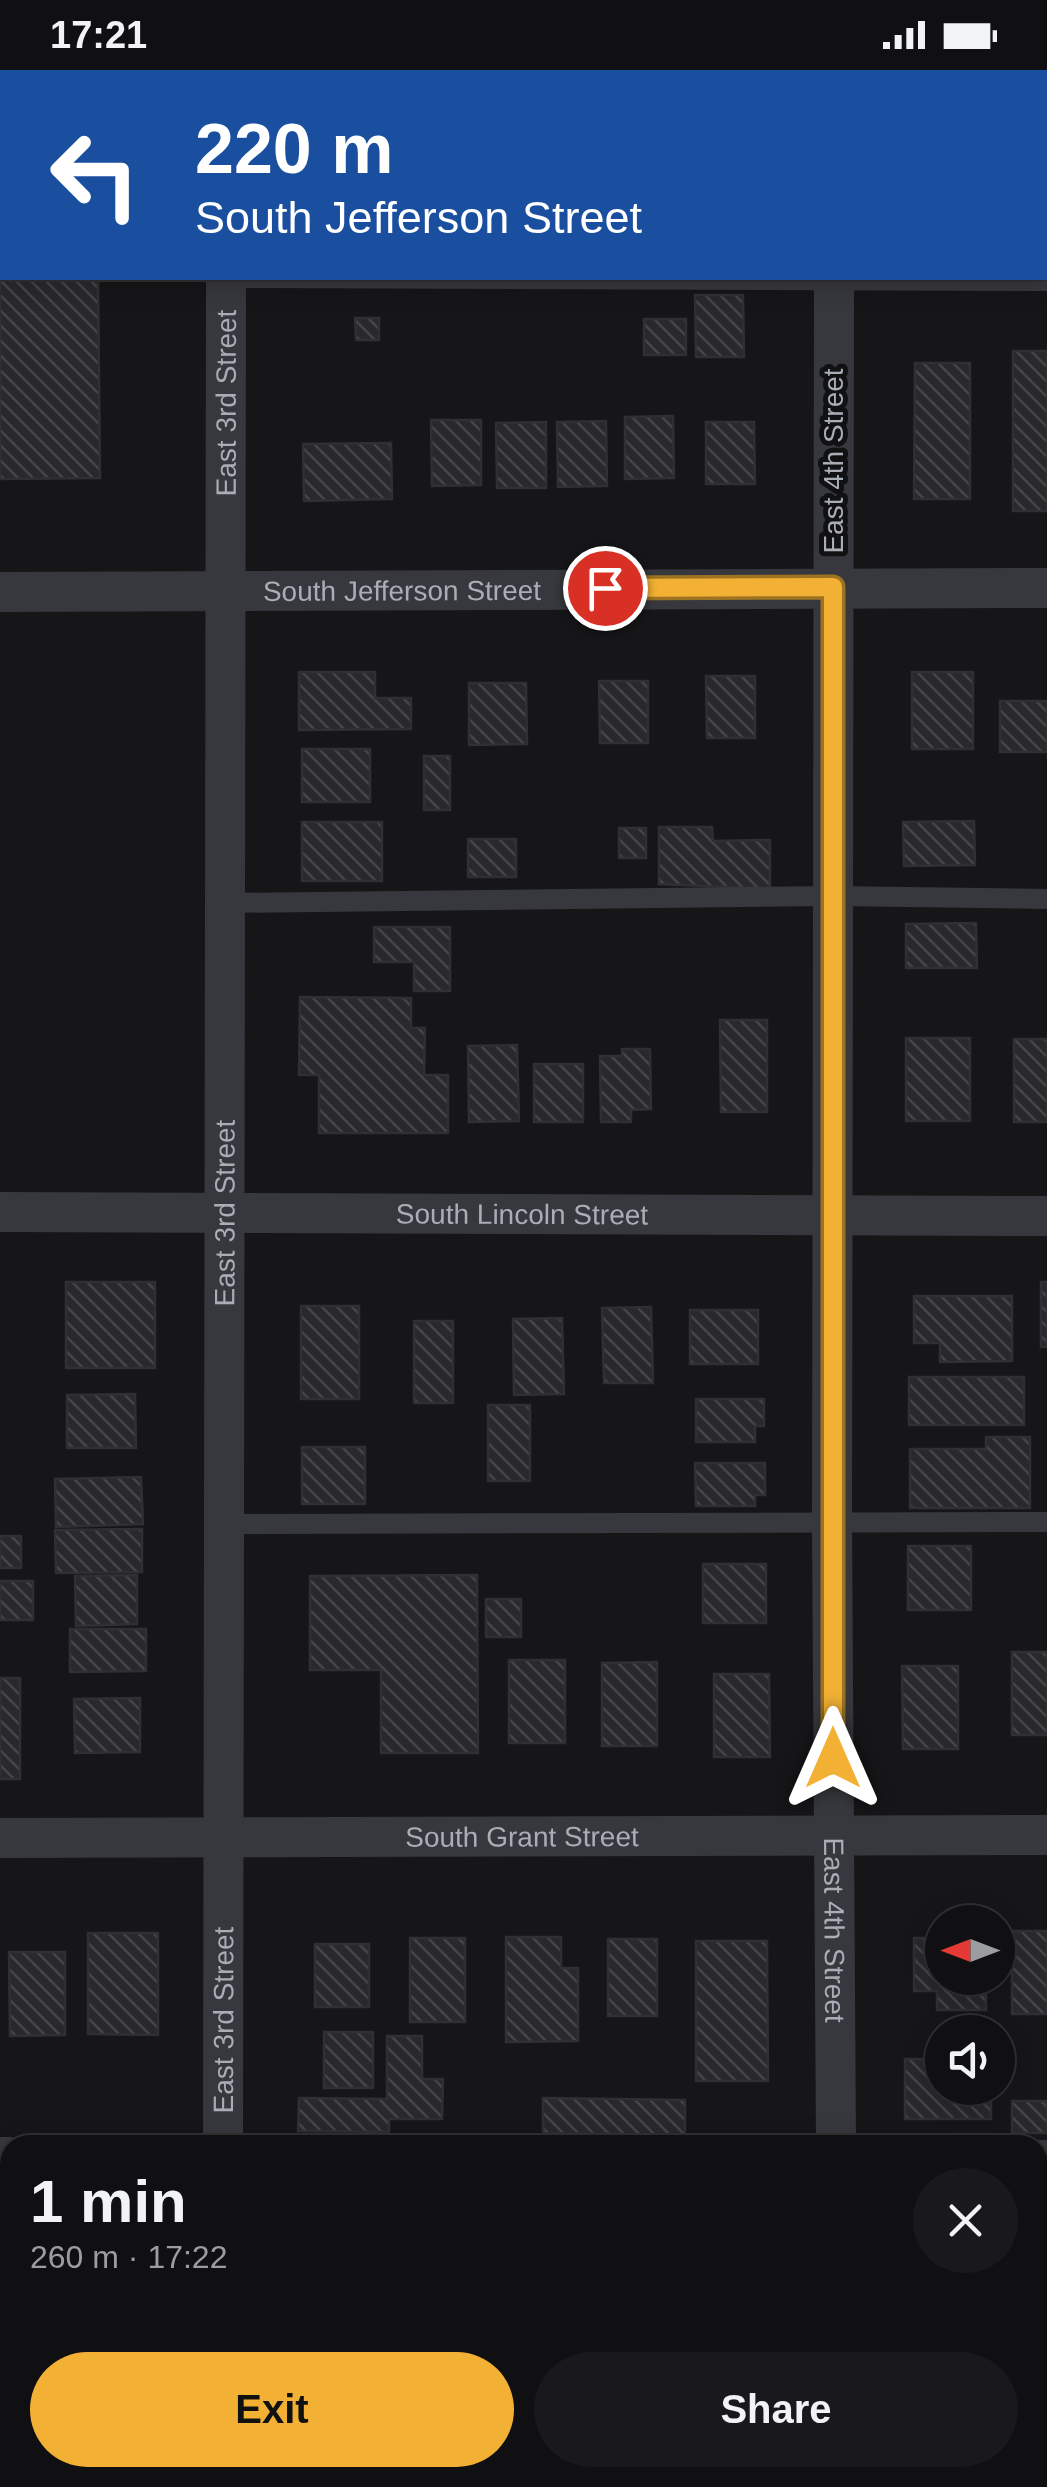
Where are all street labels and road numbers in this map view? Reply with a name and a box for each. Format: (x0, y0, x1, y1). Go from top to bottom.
street label: East 3rd Street (210, 309, 241, 496)
street label: East 4th Street (818, 368, 849, 554)
street label: South Jefferson Street (263, 574, 541, 606)
street label: East 3rd Street (209, 1119, 240, 1306)
street label: South Lincoln Street (396, 1198, 648, 1230)
street label: South Grant Street (405, 1821, 639, 1852)
street label: East 4th Street (819, 1837, 851, 2023)
street label: East 3rd Street (208, 1926, 239, 2113)

